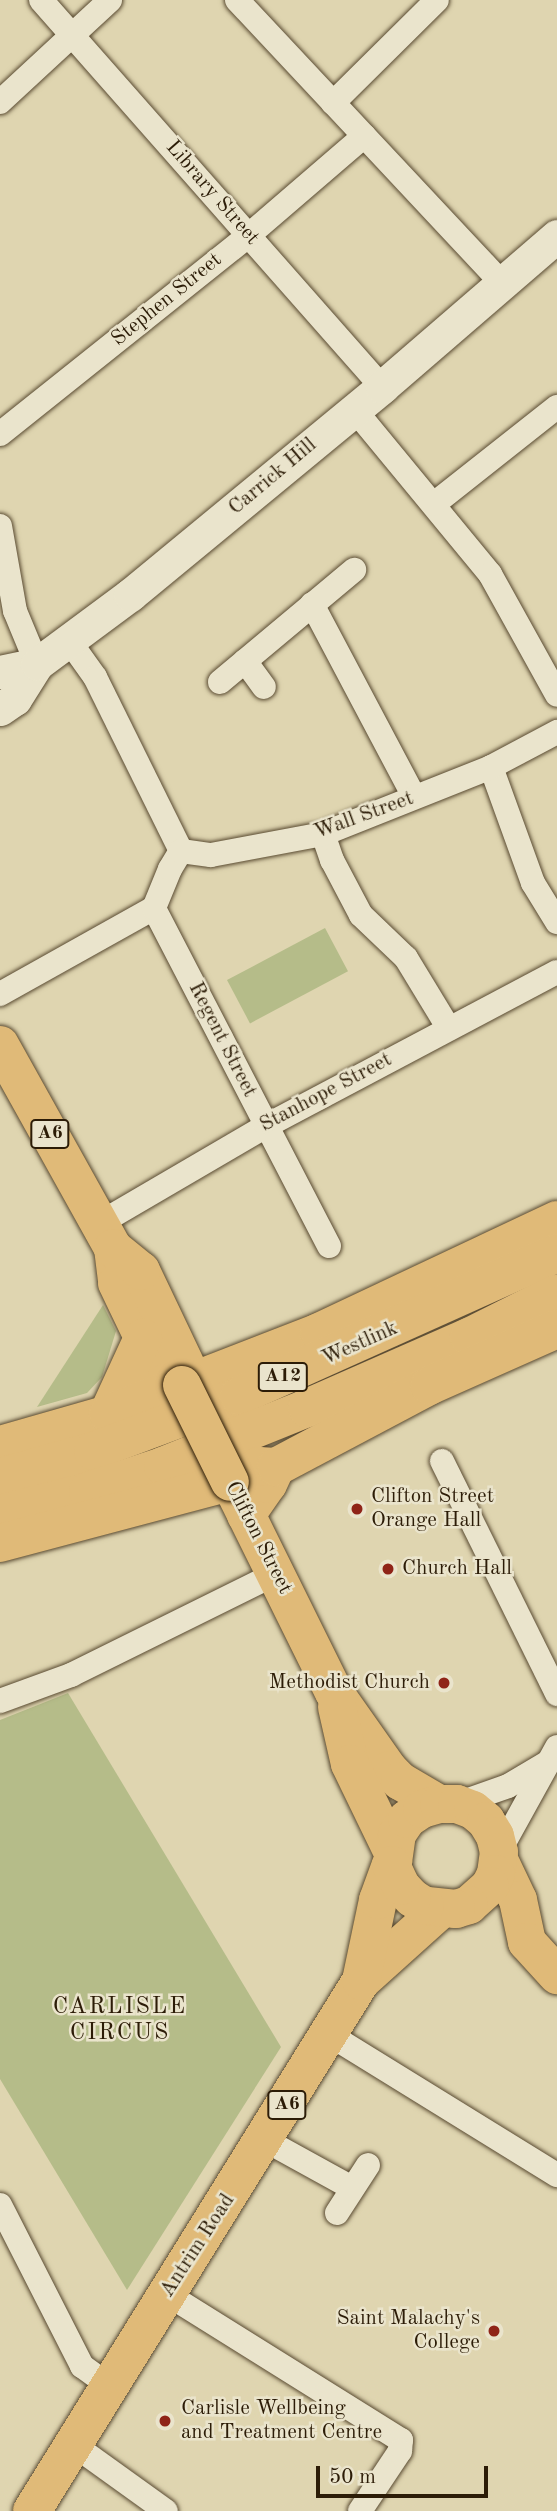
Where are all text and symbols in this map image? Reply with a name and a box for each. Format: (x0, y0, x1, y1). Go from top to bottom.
street label: Library Street (160, 135, 264, 251)
street label: Stephen Street (107, 248, 227, 352)
street label: Carrick Hill (224, 433, 322, 521)
street label: Wall Street (311, 786, 417, 846)
street label: Regent Street (182, 978, 262, 1102)
street label: Stanhope Street (256, 1048, 396, 1138)
road number: A6 (29, 1118, 71, 1150)
street label: Westlink (318, 1316, 402, 1372)
road number: A12 (257, 1362, 309, 1392)
street label: Clifton Street (219, 1477, 297, 1599)
place label: Clifton Street Orange Hall (371, 1484, 494, 1534)
marker: Clifton Street Orange Hall (349, 1501, 365, 1517)
place label: Church Hall (402, 1556, 512, 1582)
marker: Church Hall (380, 1561, 396, 1577)
place label: Methodist Church (269, 1670, 430, 1696)
marker: Methodist Church (436, 1675, 452, 1691)
district label: CARLISLE CIRCUS (54, 1993, 186, 2047)
road number: A6 (266, 2090, 308, 2120)
street label: Antrim Road (155, 2190, 241, 2302)
place label: Saint Malachy's College (336, 2306, 480, 2356)
marker: Saint Malachy's College (486, 2323, 502, 2339)
place label: Carlisle Wellbeing and Treatment Centre (181, 2396, 382, 2446)
marker: Carlisle Wellbeing and Treatment Centre (155, 2411, 175, 2431)
scale bar (319, 2452, 490, 2496)
text: 50 m (329, 2467, 376, 2488)

